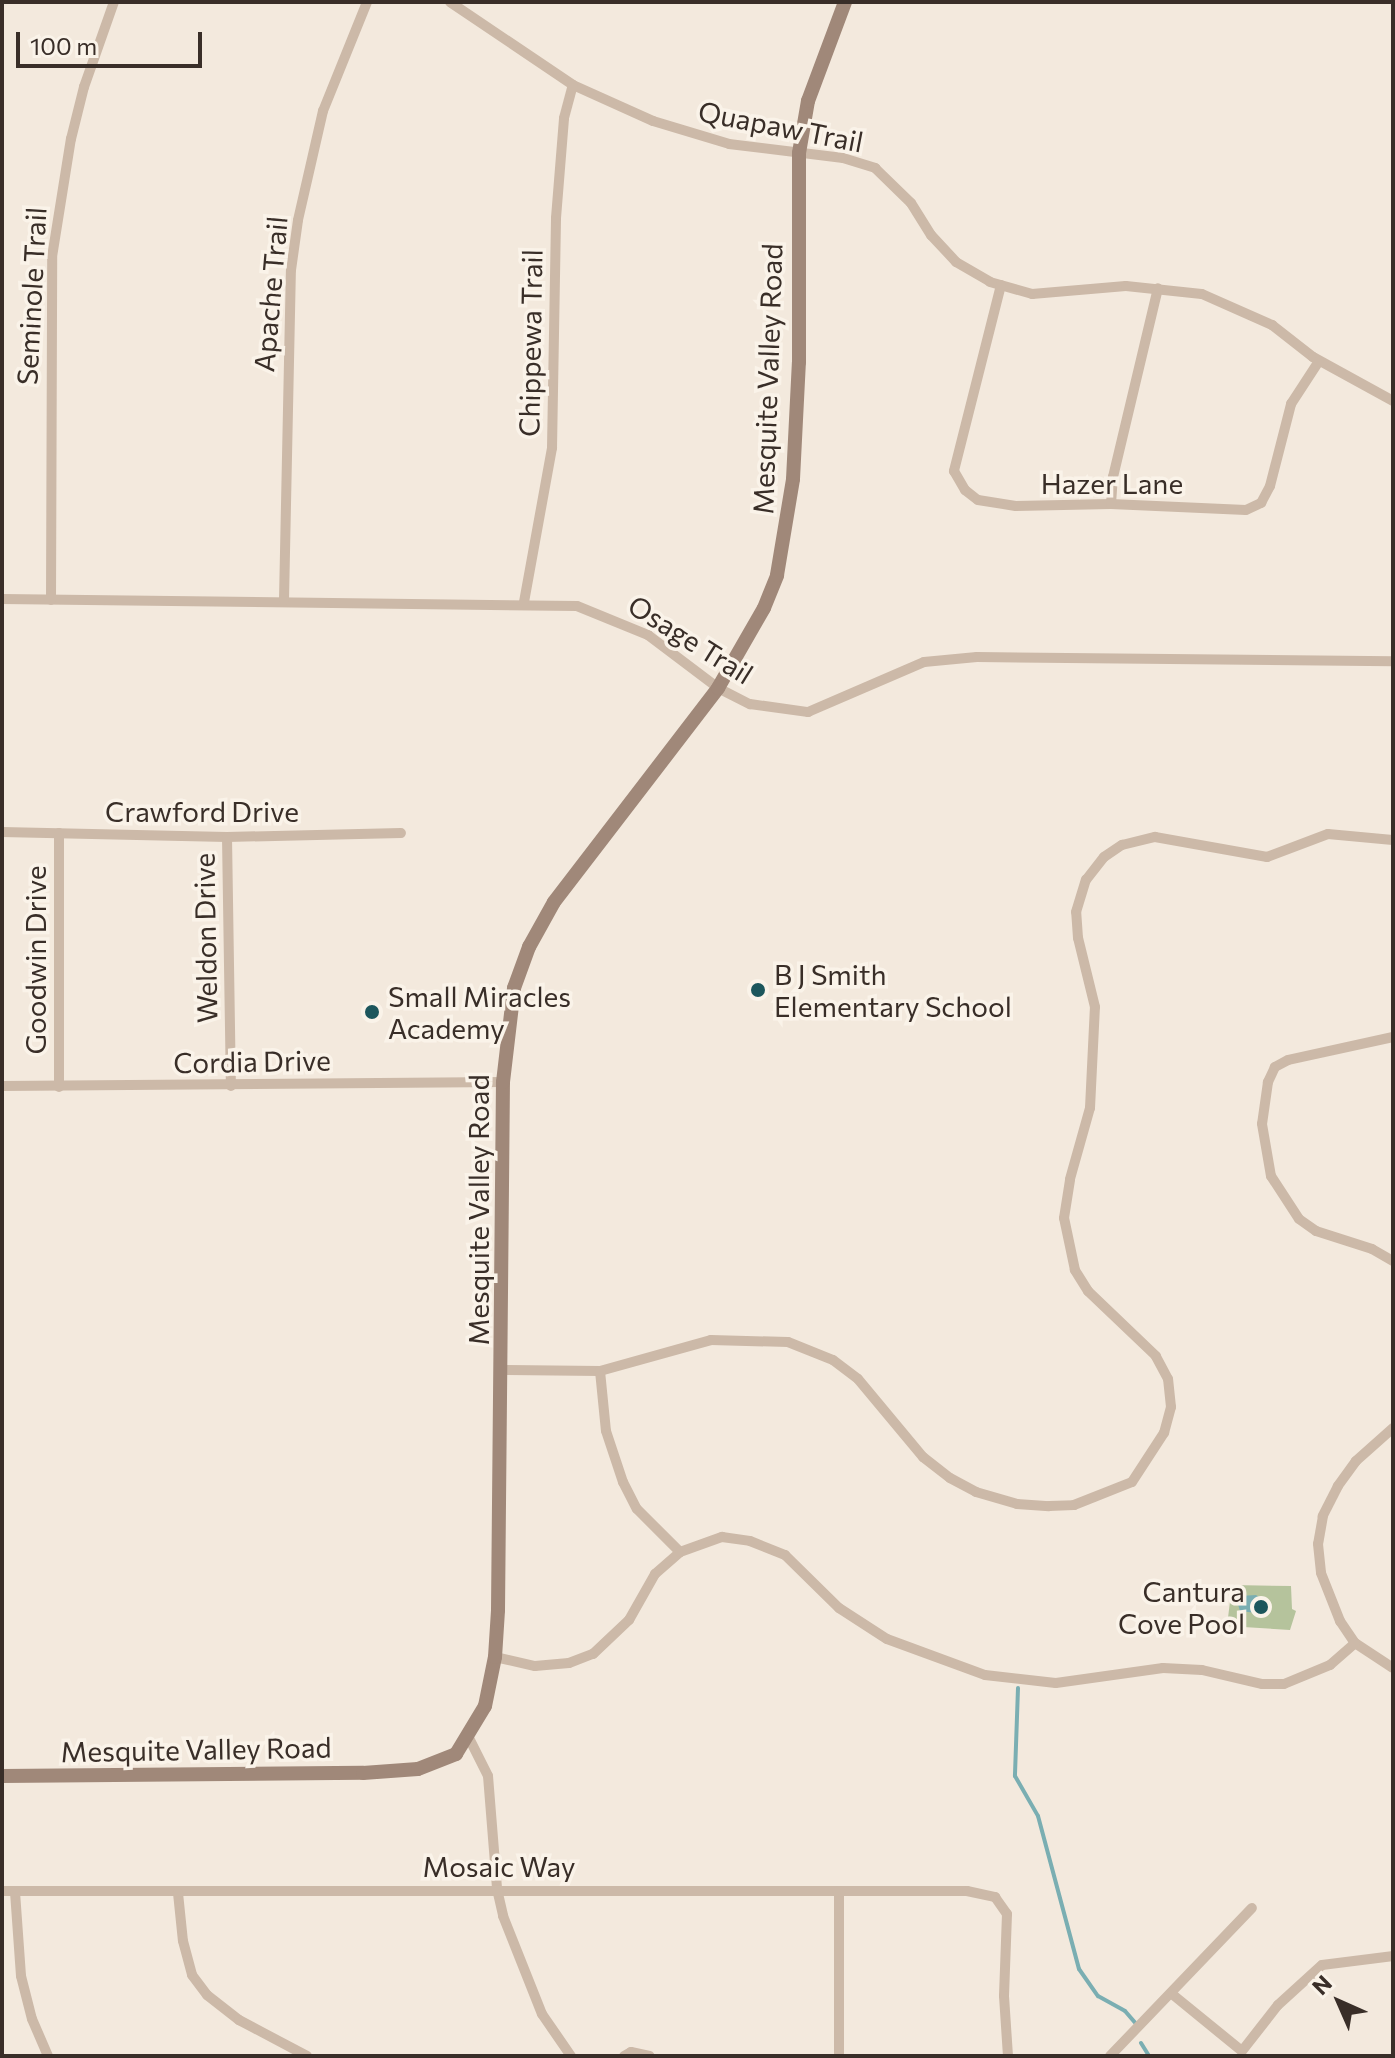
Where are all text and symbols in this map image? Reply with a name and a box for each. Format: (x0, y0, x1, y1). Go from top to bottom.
scale bar (20, 16, 206, 66)
text: 100 m (30, 31, 97, 60)
street label: Quapaw Trail (696, 94, 866, 158)
street label: Seminole Trail (10, 206, 52, 386)
street label: Apache Trail (246, 215, 294, 373)
street label: Mesquite Valley Road (745, 243, 789, 515)
street label: Chippewa Trail (512, 249, 548, 437)
street label: Hazer Lane (1041, 466, 1183, 500)
street label: Osage Trail (622, 587, 760, 691)
street label: Crawford Drive (105, 794, 299, 828)
street label: Weldon Drive (187, 853, 223, 1023)
street label: Goodwin Drive (18, 866, 52, 1054)
place label: B J Smith Elementary School (774, 957, 1012, 1023)
place label: Small Miracles Academy (388, 979, 571, 1045)
marker: B J Smith Elementary School (749, 981, 767, 999)
marker: Small Miracles Academy (363, 1003, 381, 1021)
street label: Cordia Drive (173, 1043, 331, 1079)
street label: Mesquite Valley Road (461, 1074, 495, 1346)
place label: Cantura Cove Pool (1118, 1574, 1245, 1640)
marker: Cantura Cove Pool (1252, 1598, 1270, 1616)
street label: Mesquite Valley Road (60, 1730, 332, 1768)
street label: Mosaic Way (423, 1849, 575, 1883)
north arrow (1299, 1962, 1379, 2042)
text: N (1306, 1969, 1337, 2000)

